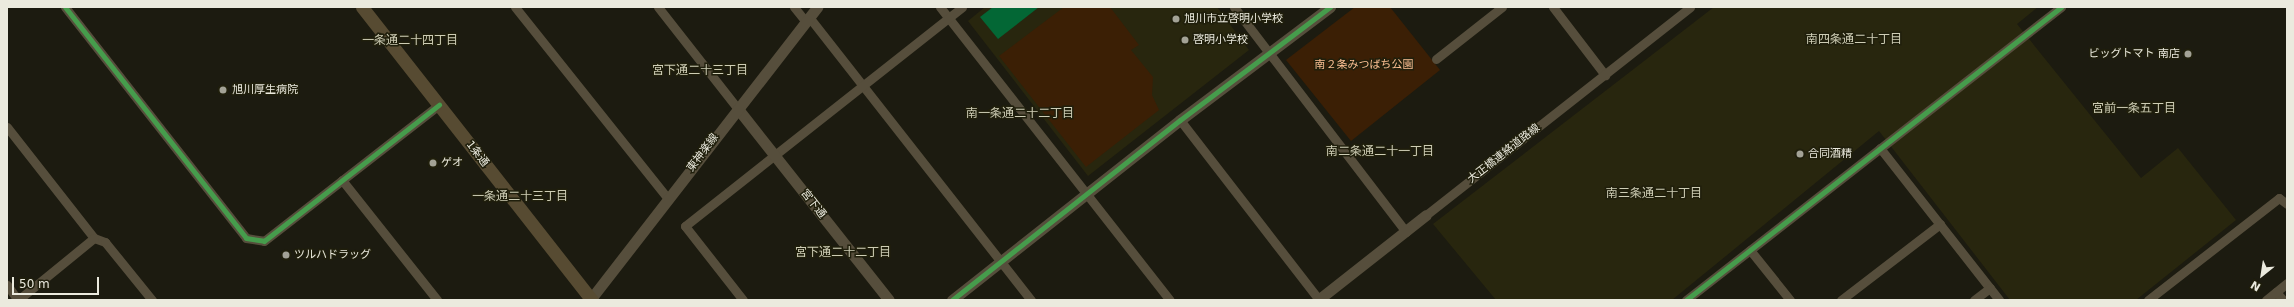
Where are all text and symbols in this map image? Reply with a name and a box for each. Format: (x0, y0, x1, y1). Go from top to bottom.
place label: 旭川市立啓明小学校 (1184, 12, 1283, 26)
marker: 旭川市立啓明小学校 (1171, 14, 1181, 24)
place label: 啓明小学校 (1193, 33, 1248, 47)
district label: 南四条通二十丁目 (1806, 33, 1902, 47)
district label: 一条通二十四丁目 (362, 34, 458, 48)
marker: 啓明小学校 (1180, 35, 1190, 45)
place label: ビッグトマト 南店 (2089, 47, 2180, 61)
marker: ビッグトマト 南店 (2183, 49, 2193, 59)
park label: 南２条みつばち公園 (1315, 58, 1413, 72)
district label: 宮下通二十三丁目 (652, 64, 748, 78)
place label: 旭川厚生病院 (232, 83, 298, 97)
marker: 旭川厚生病院 (217, 84, 229, 96)
district label: 宮前一条五丁目 (2092, 102, 2176, 116)
district label: 南一条通二十二丁目 (966, 107, 1074, 121)
street label: 大正橋連絡道路線 (1465, 122, 1543, 186)
street label: 東神楽線 (684, 131, 722, 175)
street label: 1条通 (463, 139, 491, 169)
district label: 南二条通二十一丁目 (1326, 145, 1434, 159)
place label: 合同酒精 (1808, 147, 1852, 161)
marker: 合同酒精 (1795, 149, 1805, 159)
place label: ゲオ (441, 156, 463, 170)
marker: ゲオ (428, 158, 438, 168)
street label: 宮下通 (798, 187, 828, 221)
district label: 南三条通二十丁目 (1606, 187, 1702, 201)
district label: 一条通二十三丁目 (472, 190, 568, 204)
district label: 宮下通二十二丁目 (795, 246, 891, 260)
place label: ツルハドラッグ (294, 248, 371, 262)
marker: ツルハドラッグ (281, 250, 291, 260)
north arrow (2242, 255, 2282, 295)
scale bar (14, 269, 101, 295)
text: 50 m (19, 277, 50, 291)
text: N (2249, 278, 2263, 294)

